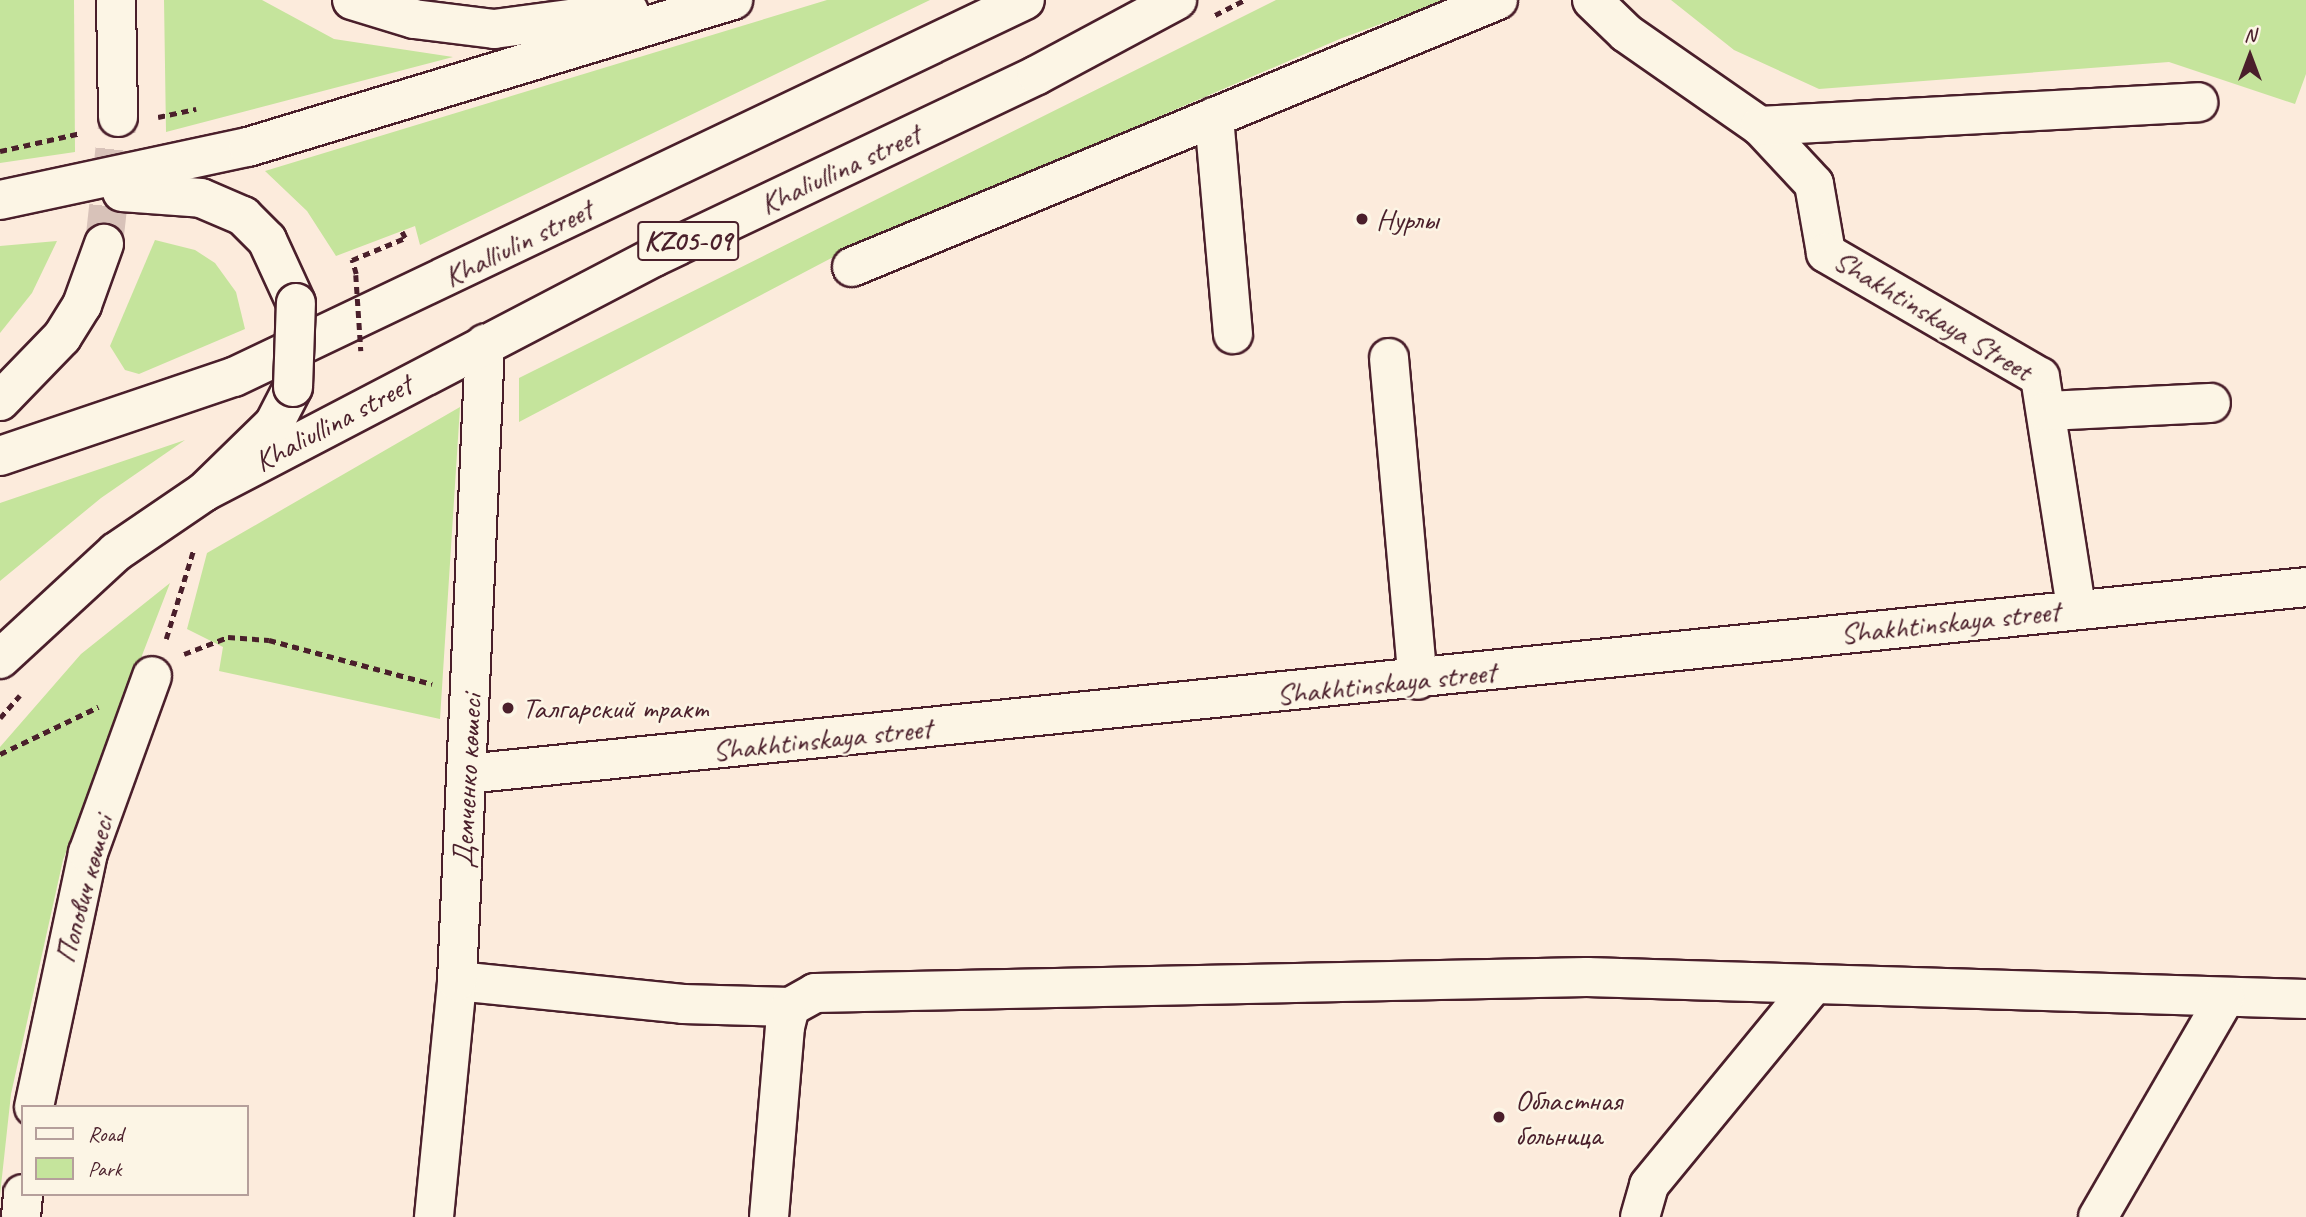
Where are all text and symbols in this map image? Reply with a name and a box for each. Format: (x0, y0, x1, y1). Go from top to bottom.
north arrow (2215, 21, 2285, 91)
text: N (2244, 23, 2256, 47)
street label: Khaliullina street (754, 116, 926, 222)
street label: Khalliulin street (438, 192, 598, 294)
place label: Нурлы (1376, 201, 1438, 237)
marker: Нурлы (1354, 211, 1370, 227)
road number: KZ05-09 (636, 216, 740, 266)
street label: Shakhtinskaya Street (1827, 242, 2039, 388)
street label: Khaliullina street (248, 367, 418, 479)
street label: Shakhtinskaya street (1839, 593, 2061, 651)
street label: Shakhtinskaya street (1275, 654, 1497, 712)
place label: Талгарский тракт (522, 690, 707, 726)
street label: Демченко көшесі (444, 693, 490, 869)
marker: Талгарский тракт (500, 700, 516, 716)
street label: Shakhtinskaya street (711, 710, 933, 768)
street label: Попович көшесі (47, 811, 121, 967)
place label: Областная больница (1515, 1082, 1622, 1152)
legend (21, 1105, 248, 1196)
marker: Областная больница (1489, 1107, 1509, 1127)
text: Road (88, 1121, 123, 1147)
text: Park (88, 1156, 121, 1182)

